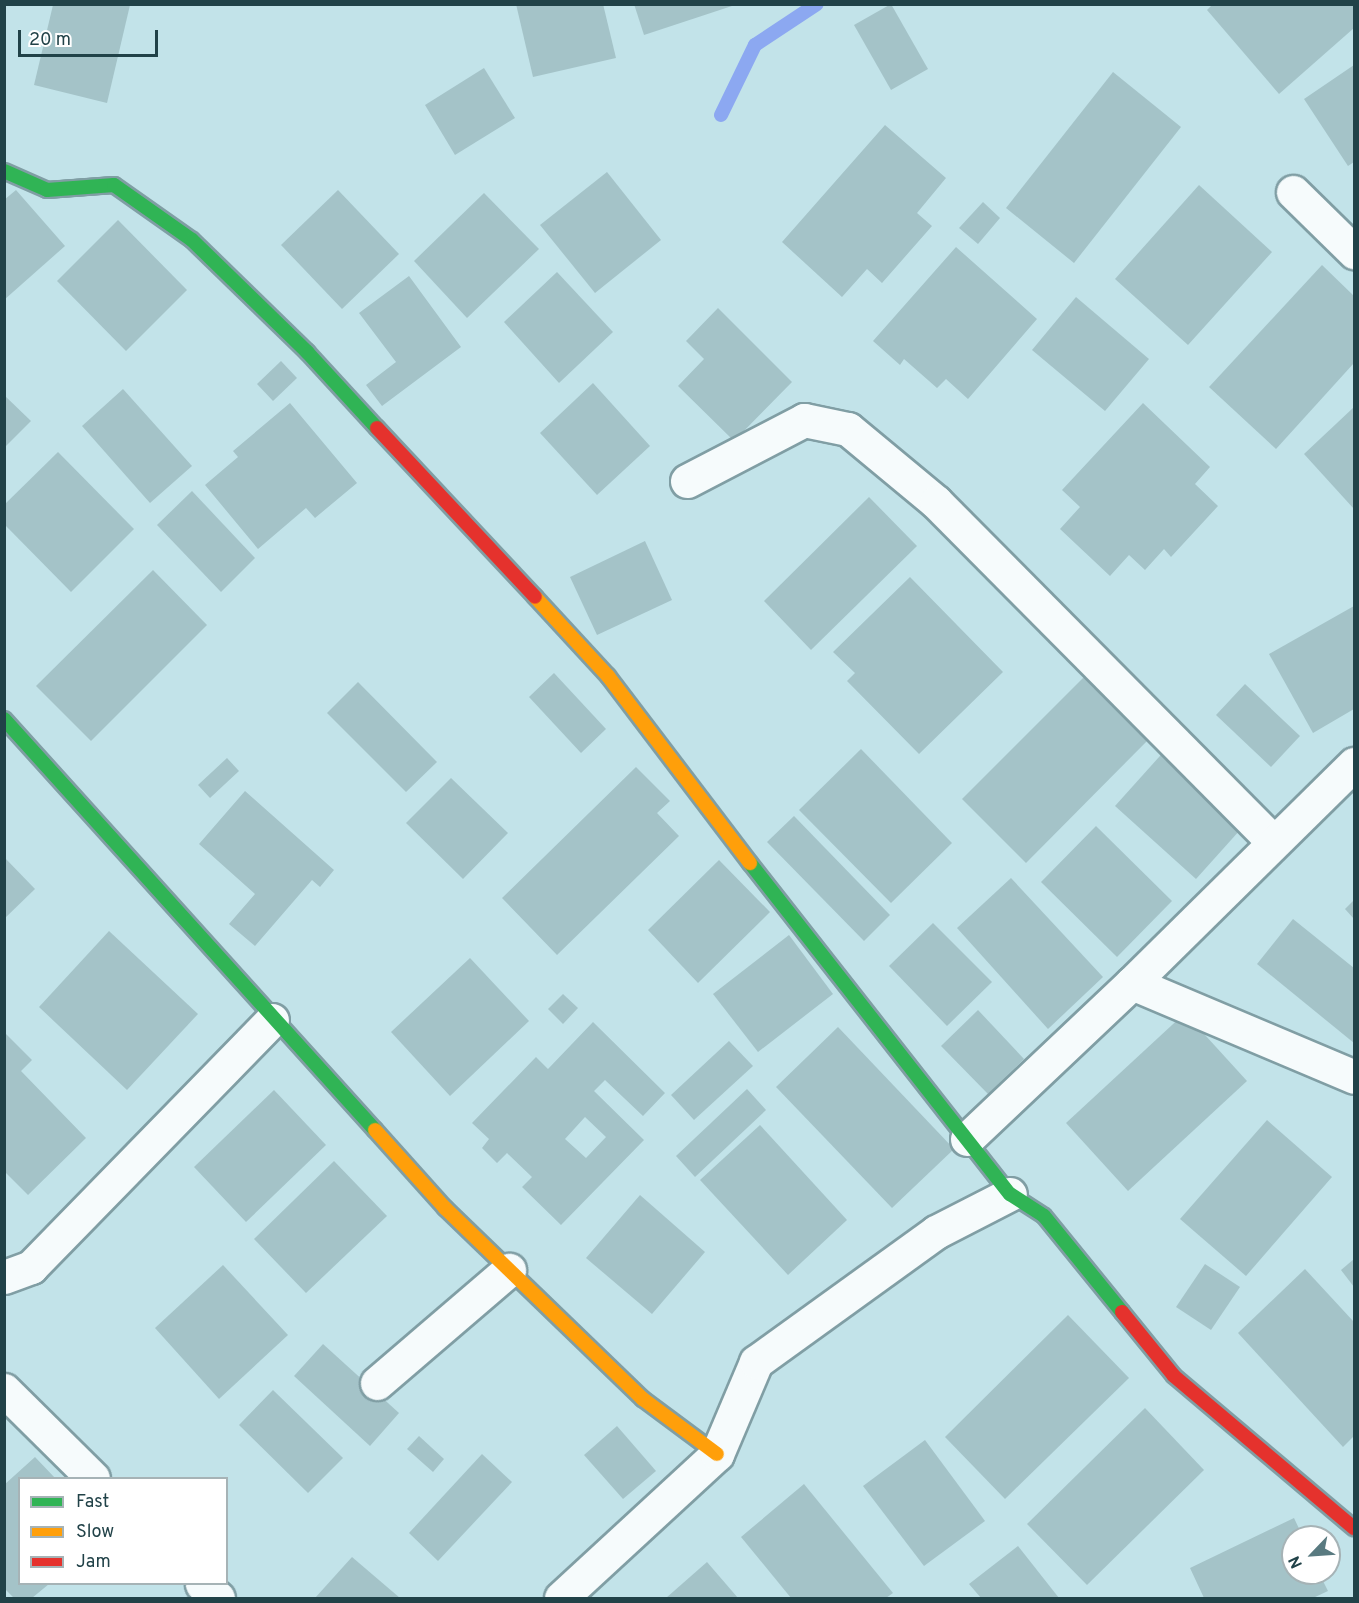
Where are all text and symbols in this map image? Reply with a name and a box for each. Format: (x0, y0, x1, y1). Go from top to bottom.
scale bar (21, 18, 160, 56)
text: 20 m (29, 29, 71, 52)
legend (18, 1477, 228, 1585)
text: Fast (76, 1491, 109, 1514)
text: Slow (76, 1521, 114, 1544)
north arrow (1281, 1525, 1341, 1585)
text: Jam (76, 1551, 111, 1574)
text: N (1285, 1552, 1308, 1571)

